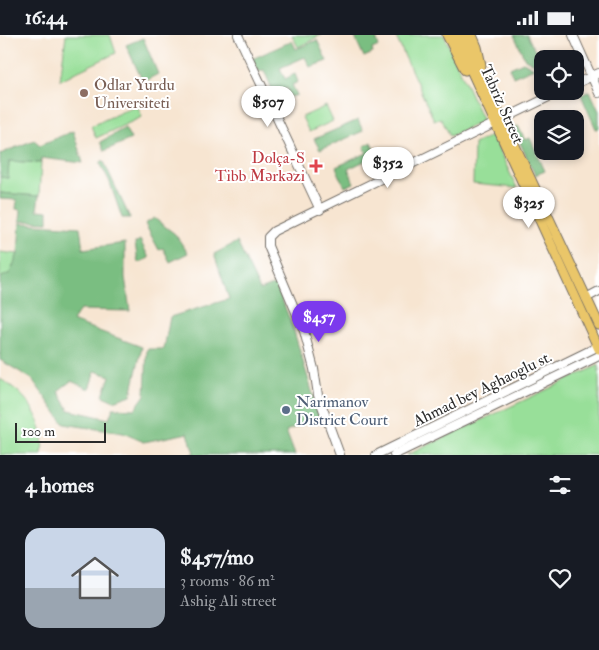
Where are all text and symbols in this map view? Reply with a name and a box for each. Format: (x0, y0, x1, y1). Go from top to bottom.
text: 16:44 (25, 6, 66, 30)
map controls (534, 50, 584, 160)
button: locate (534, 50, 584, 100)
street label: Tabriz Street (476, 62, 528, 147)
place label: Odlar Yurdu Universiteti (94, 75, 175, 113)
pin: $507 (238, 86, 298, 128)
marker: Odlar Yurdu Universiteti (78, 87, 90, 99)
text: $507 (252, 92, 284, 112)
button: layers (534, 110, 584, 160)
pin: $352 (358, 147, 418, 189)
place label: Dolça-S Tibb Mərkəzi (215, 148, 305, 186)
text: $352 (373, 153, 403, 173)
marker: Dolça-S Tibb Mərkəzi (309, 159, 323, 173)
pin: $325 (499, 187, 559, 229)
text: $325 (514, 193, 544, 213)
pin: $457 (289, 301, 349, 343)
text: $457 (303, 307, 335, 327)
street label: Ahmad bey Aghaoglu st. (409, 347, 555, 432)
place label: Narimanov District Court (296, 392, 388, 430)
marker: Narimanov District Court (280, 404, 292, 416)
scale bar (15, 420, 106, 443)
text: 100 m (22, 423, 55, 440)
icon: filters (546, 471, 574, 499)
text: 4 homes (25, 472, 94, 499)
text: $457/mo (180, 544, 254, 571)
icon: home (65, 548, 125, 608)
icon: heart (546, 564, 574, 592)
text: 3 rooms · 86 m² (180, 571, 274, 591)
text: Ashig Ali street (180, 591, 277, 611)

